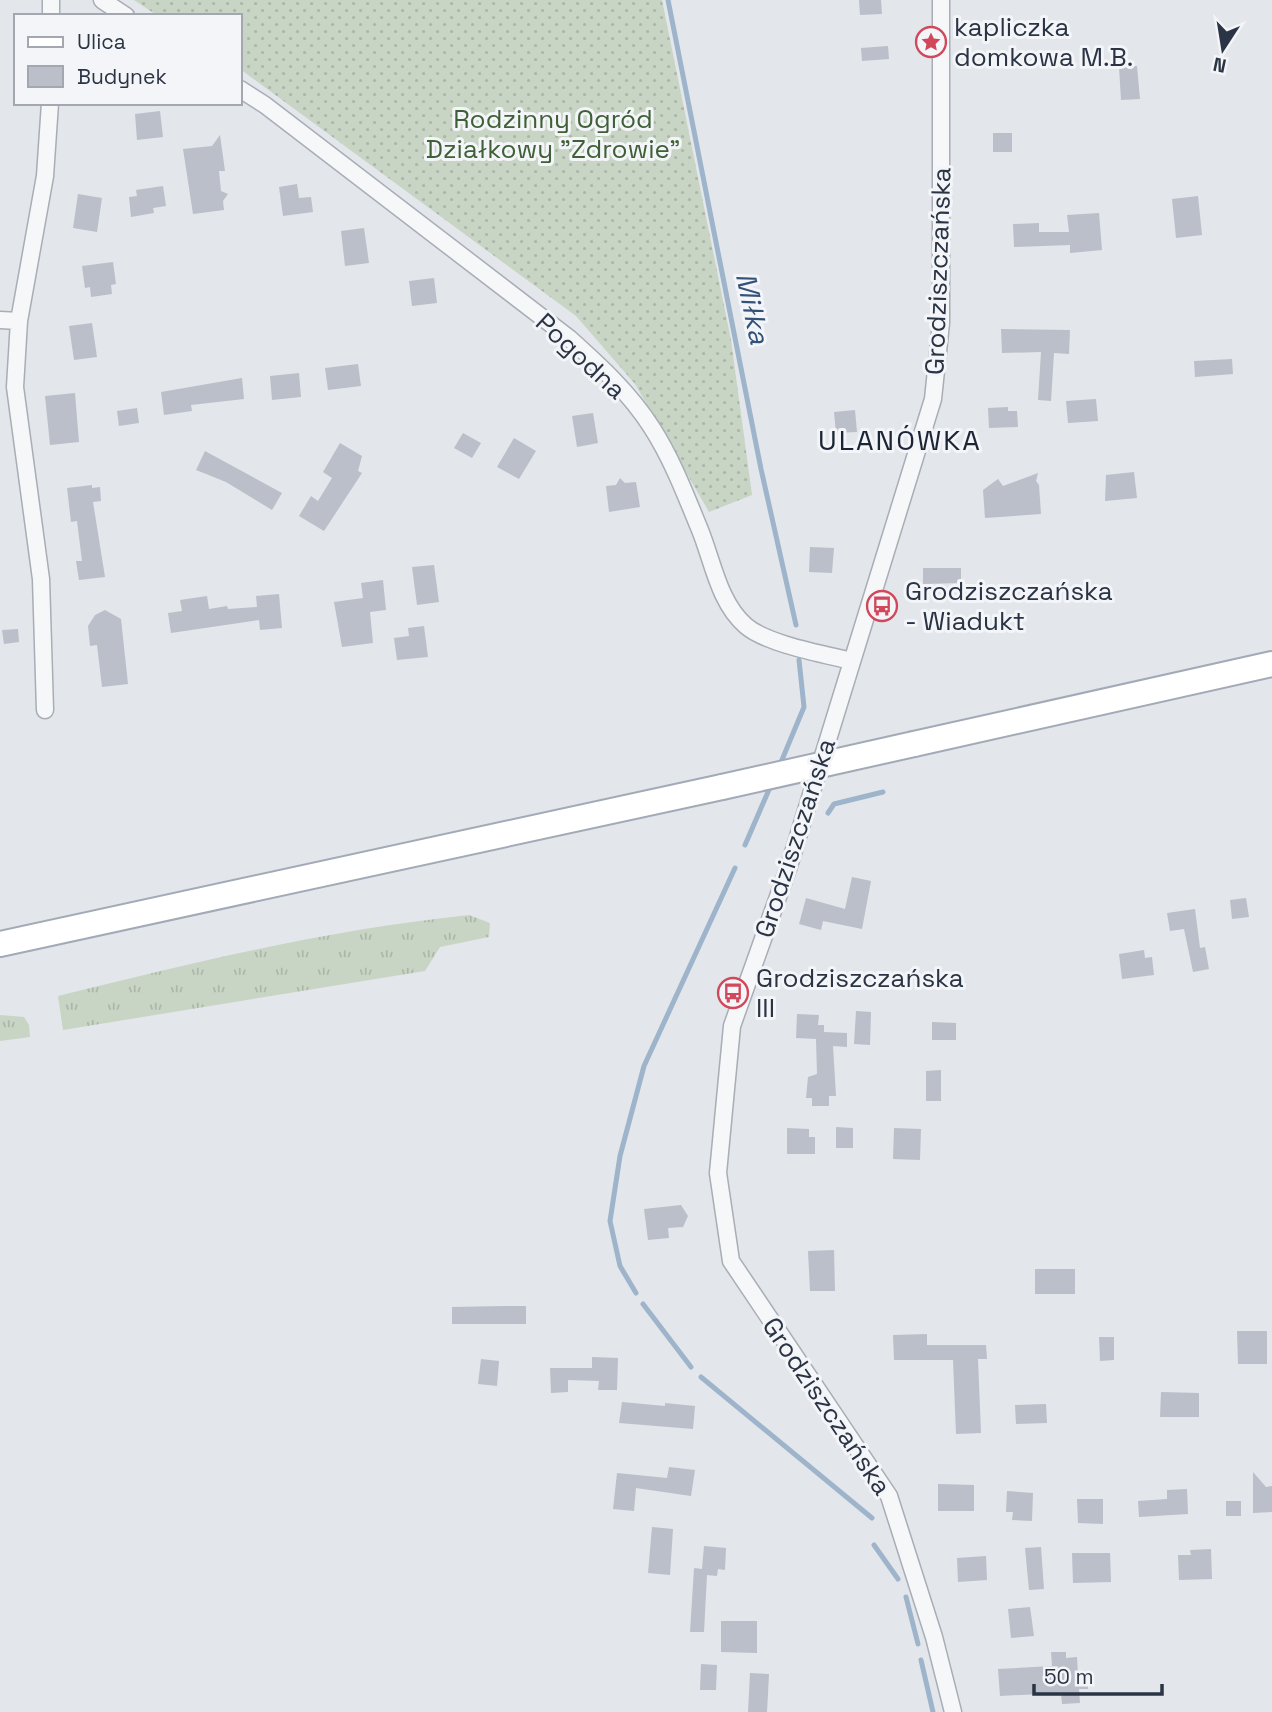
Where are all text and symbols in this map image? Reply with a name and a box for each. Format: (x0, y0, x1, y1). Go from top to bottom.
place label: kapliczka domkowa M.B. (954, 10, 1133, 74)
legend (14, 14, 242, 105)
north arrow (1188, 14, 1258, 84)
place icon: kapliczka domkowa M.B. (914, 25, 948, 59)
text: Ulica (77, 28, 126, 55)
text: N (1211, 52, 1228, 79)
text: Budynek (77, 63, 167, 90)
park label: Rodzinny Ogród Działkowy "Zdrowie" (426, 102, 680, 166)
street label: Grodziszczańska (917, 167, 959, 375)
water label: Miłka (728, 269, 778, 348)
street label: Pogodna (529, 305, 633, 407)
district label: ULANÓWKA (818, 422, 982, 458)
place label: Grodziszczańska - Wiadukt (905, 574, 1113, 638)
bus stop icon: Grodziszczańska - Wiadukt (865, 589, 899, 623)
street label: Grodziszczańska (747, 734, 843, 942)
place label: Grodziszczańska III (756, 961, 964, 1025)
bus stop icon: Grodziszczańska III (716, 976, 750, 1010)
street label: Grodziszczańska (755, 1310, 899, 1502)
scale bar (1034, 1652, 1162, 1696)
text: 50 m (1044, 1663, 1094, 1690)

